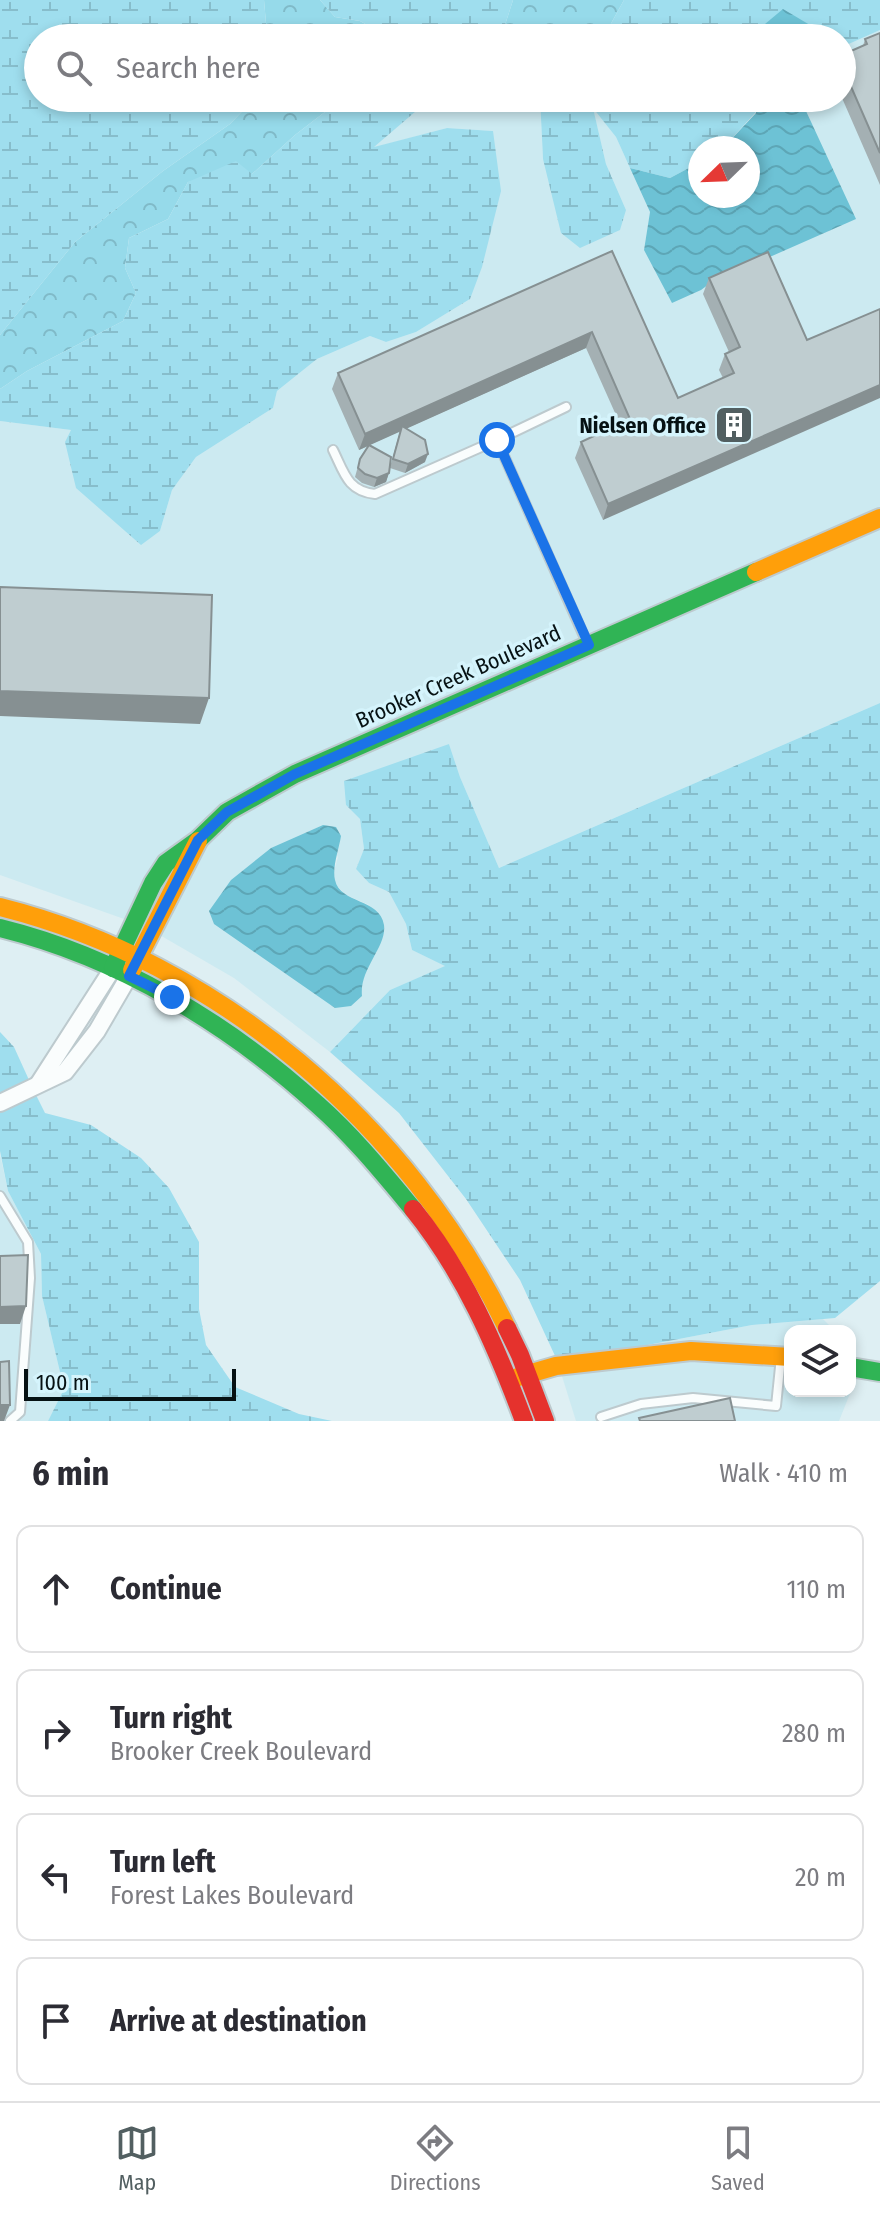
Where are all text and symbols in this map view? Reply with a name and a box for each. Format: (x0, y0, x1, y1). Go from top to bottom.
search box (24, 24, 856, 112)
icon: search (52, 46, 96, 90)
text: Search here (116, 50, 261, 86)
north arrow (688, 136, 760, 208)
building icon: Nielsen Office (713, 404, 755, 446)
place label: Nielsen Office (580, 412, 706, 439)
route start (479, 422, 515, 458)
street label: Brooker Creek Boulevard (351, 619, 565, 734)
route end (154, 979, 190, 1015)
map controls (784, 1325, 856, 1397)
button: layers (784, 1325, 856, 1397)
scale bar (24, 1365, 236, 1401)
text: 100 m (36, 1369, 90, 1396)
text: 6 min (32, 1453, 109, 1494)
text: Walk · 410 m (719, 1458, 848, 1489)
icon: ahead (34, 1567, 78, 1611)
text: Continue (110, 1571, 222, 1607)
text: 110 m (786, 1574, 846, 1605)
text: Turn right (110, 1700, 232, 1736)
icon: right (34, 1711, 78, 1755)
text: 280 m (782, 1718, 846, 1749)
text: Brooker Creek Boulevard (110, 1736, 372, 1767)
text: Turn left (110, 1844, 216, 1880)
icon: left (34, 1855, 78, 1899)
text: 20 m (795, 1862, 846, 1893)
text: Forest Lakes Boulevard (110, 1880, 354, 1911)
icon: arrive (34, 1999, 78, 2043)
text: Arrive at destination (110, 2003, 367, 2039)
tab: Map (115, 2121, 159, 2196)
tab: Directions (390, 2121, 481, 2196)
tab: Saved (711, 2121, 765, 2196)

